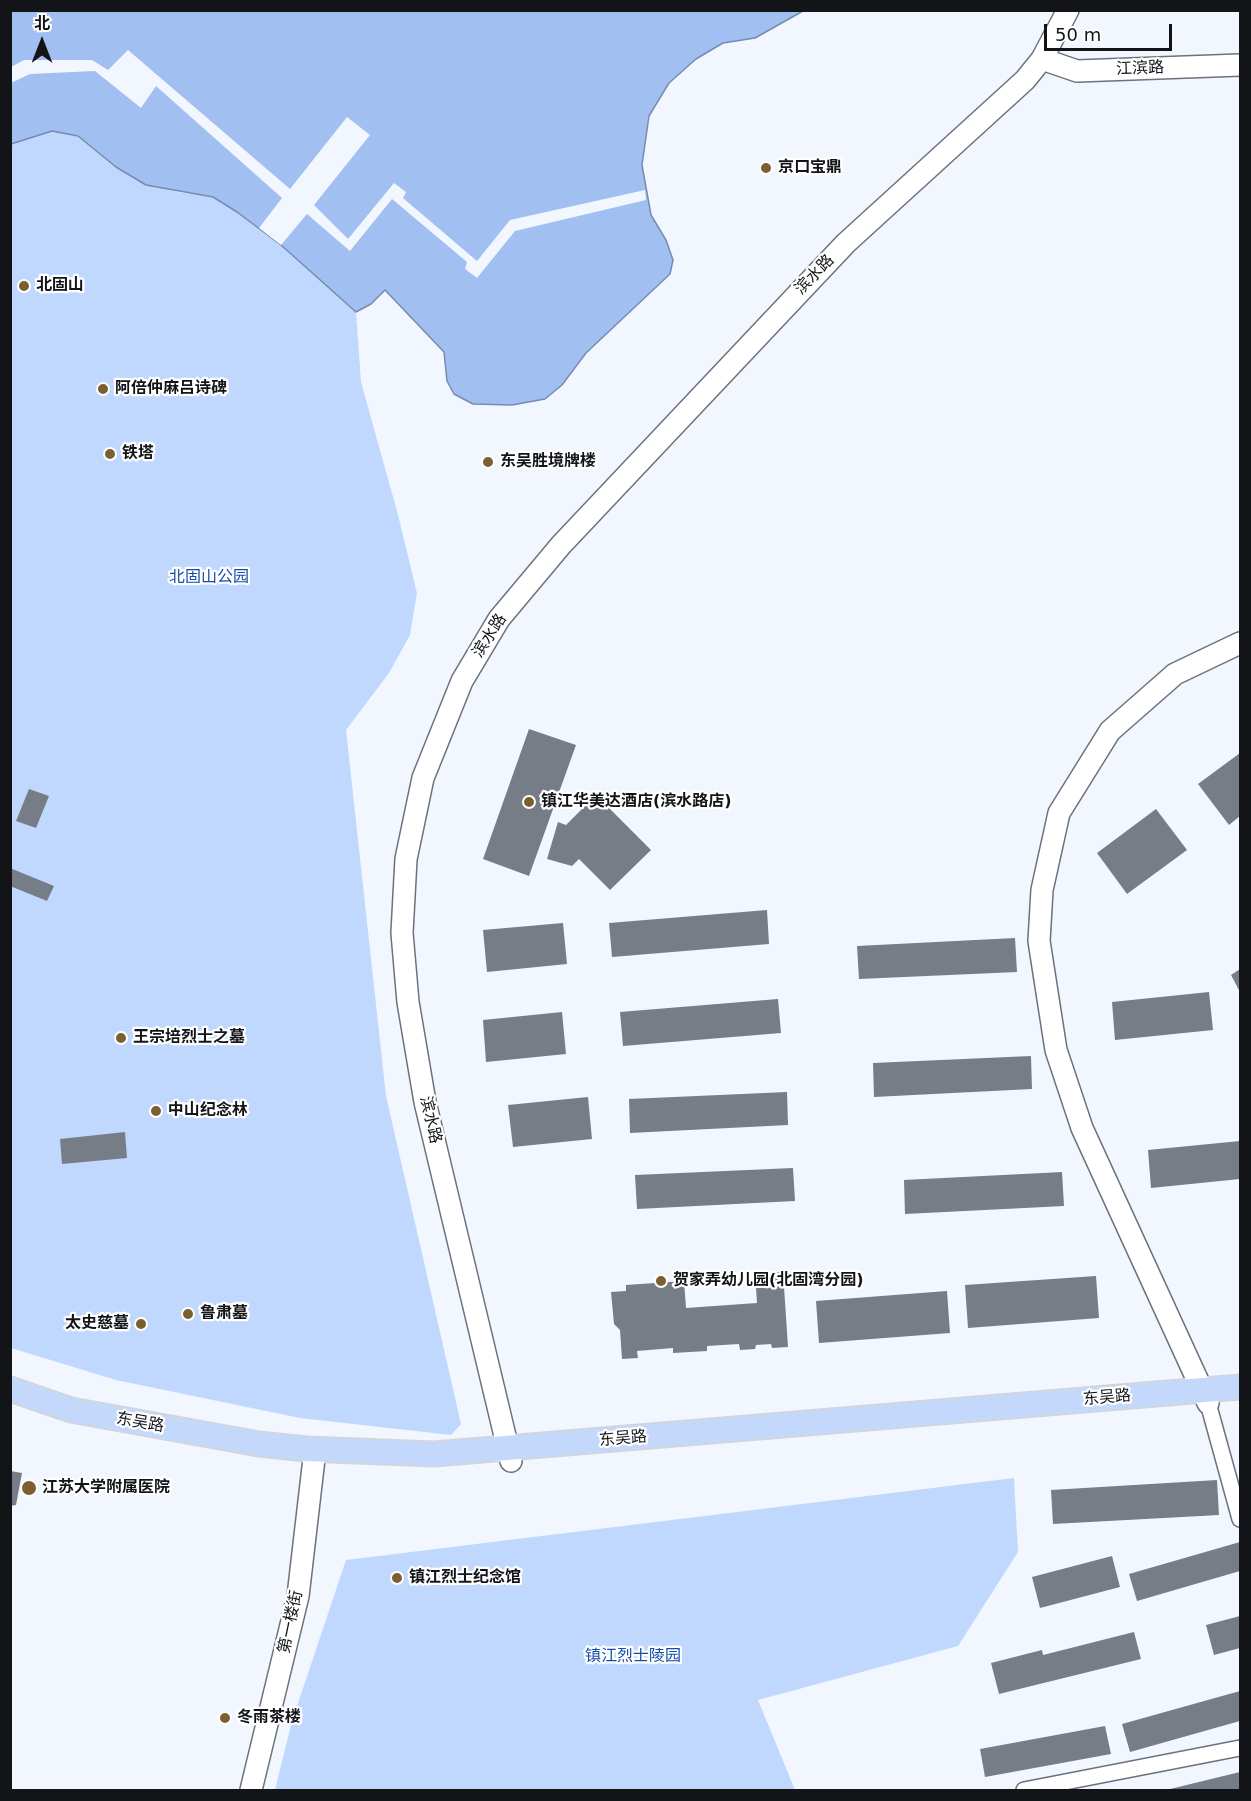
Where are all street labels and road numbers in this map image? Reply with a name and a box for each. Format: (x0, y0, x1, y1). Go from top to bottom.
street label: 江滨路 (1116, 59, 1164, 79)
street label: 滨水路 (791, 251, 839, 299)
street label: 滨水路 (469, 611, 511, 661)
street label: 滨水路 (415, 1094, 445, 1146)
street label: 东吴路 (1082, 1386, 1132, 1410)
street label: 东吴路 (115, 1409, 165, 1437)
street label: 东吴路 (598, 1427, 648, 1451)
street label: 第一楼街 (275, 1589, 307, 1655)

